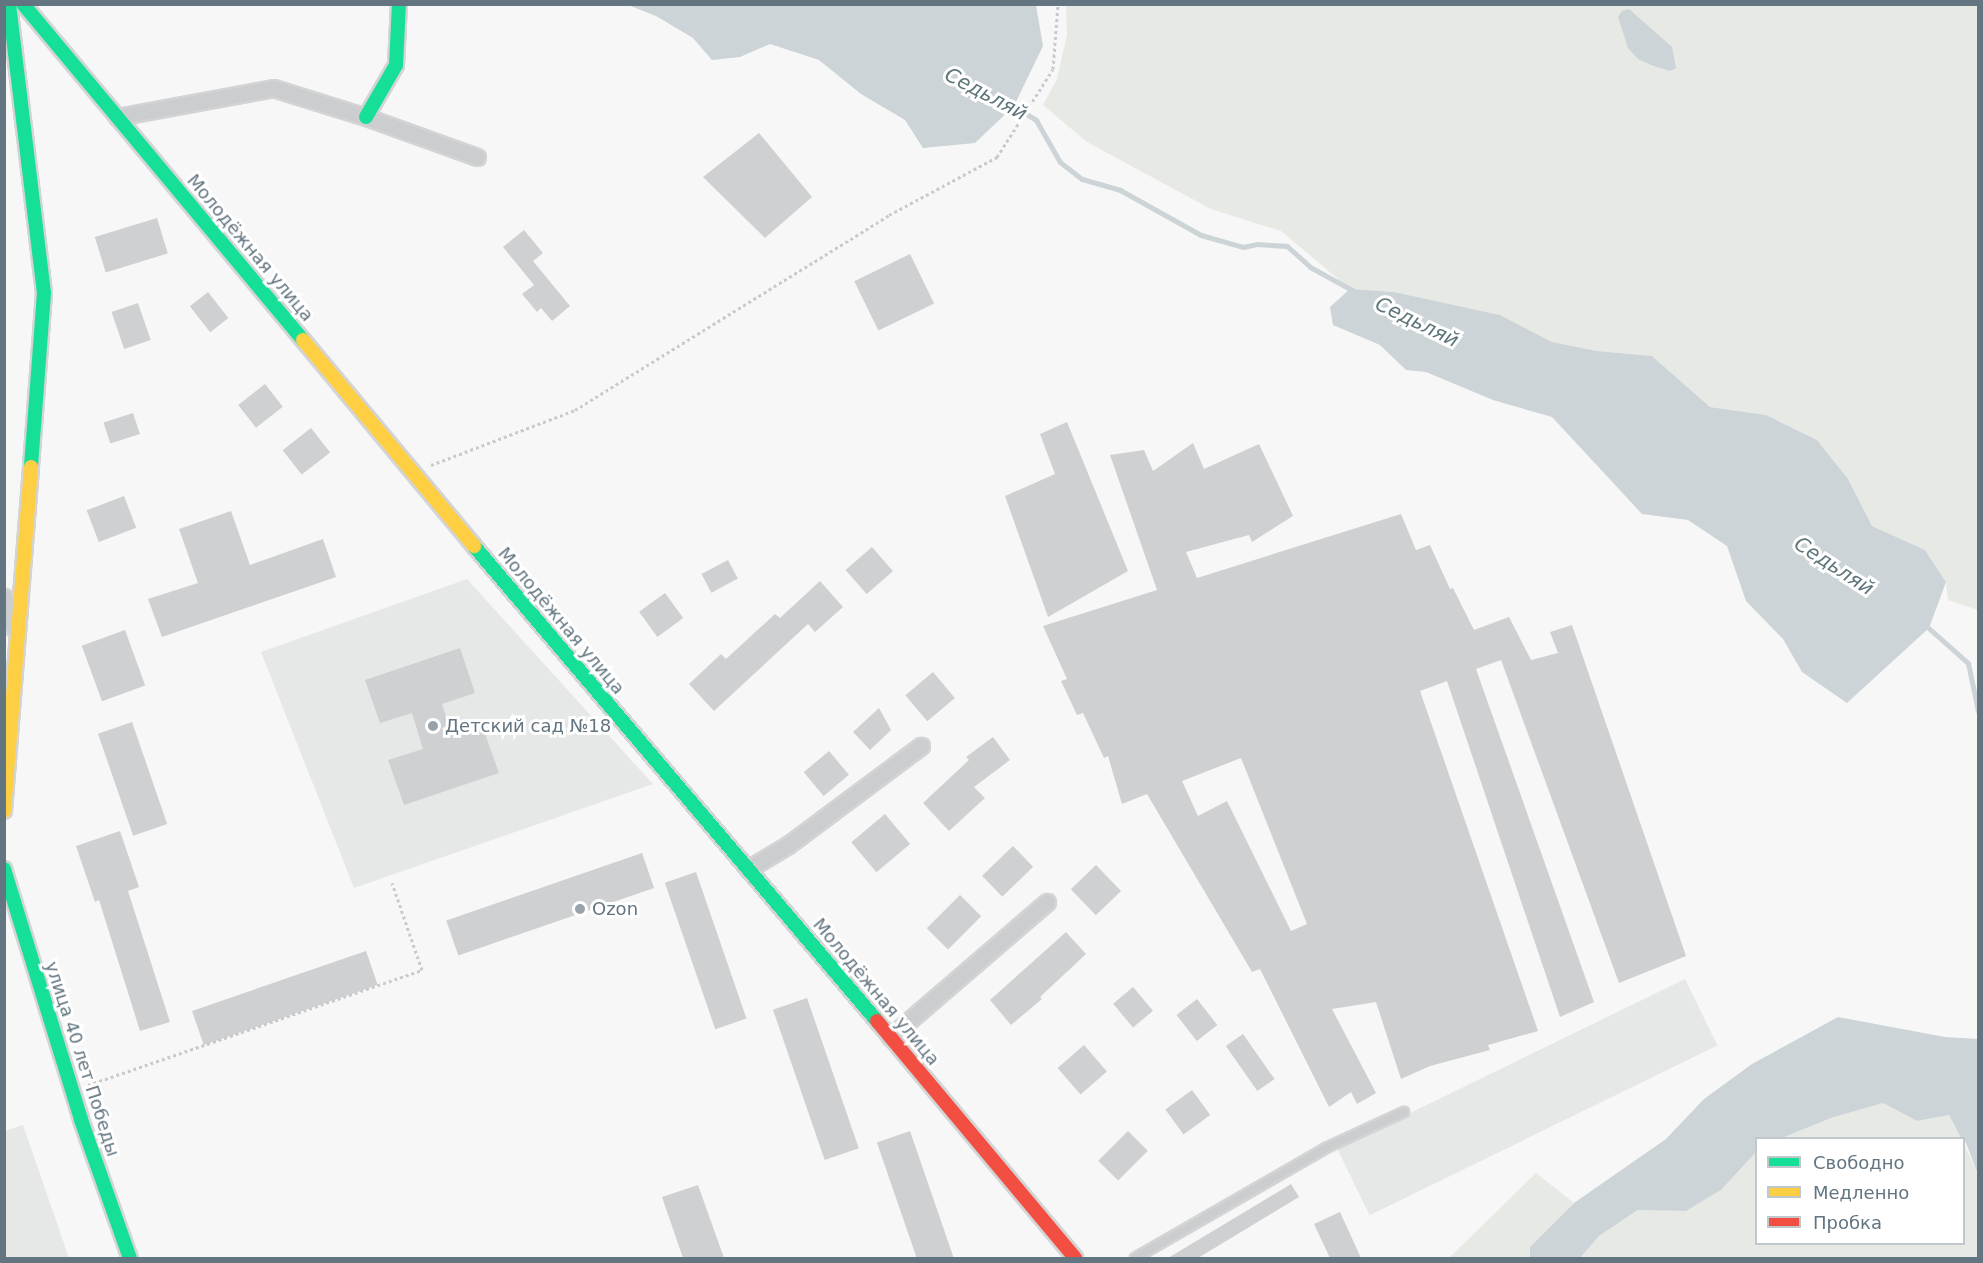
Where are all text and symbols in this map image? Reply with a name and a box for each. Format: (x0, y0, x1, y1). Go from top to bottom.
water label: Седьляй (941, 62, 1031, 126)
street label: Молодёжная улица (182, 170, 318, 326)
water label: Седьляй (1371, 292, 1463, 352)
water label: Седьляй (1790, 532, 1878, 600)
street label: Молодёжная улица (493, 543, 629, 699)
place label: Детский сад №18 (445, 715, 611, 737)
marker: Детский сад №18 (426, 719, 440, 733)
place label: Ozon (592, 898, 638, 920)
marker: Ozon (573, 902, 587, 916)
street label: Молодёжная улица (808, 914, 944, 1070)
street label: улица 40 лет Победы (40, 959, 124, 1159)
legend (1755, 1137, 1965, 1245)
text: Свободно (1813, 1152, 1905, 1173)
text: Медленно (1813, 1182, 1909, 1203)
text: Пробка (1813, 1212, 1882, 1233)

